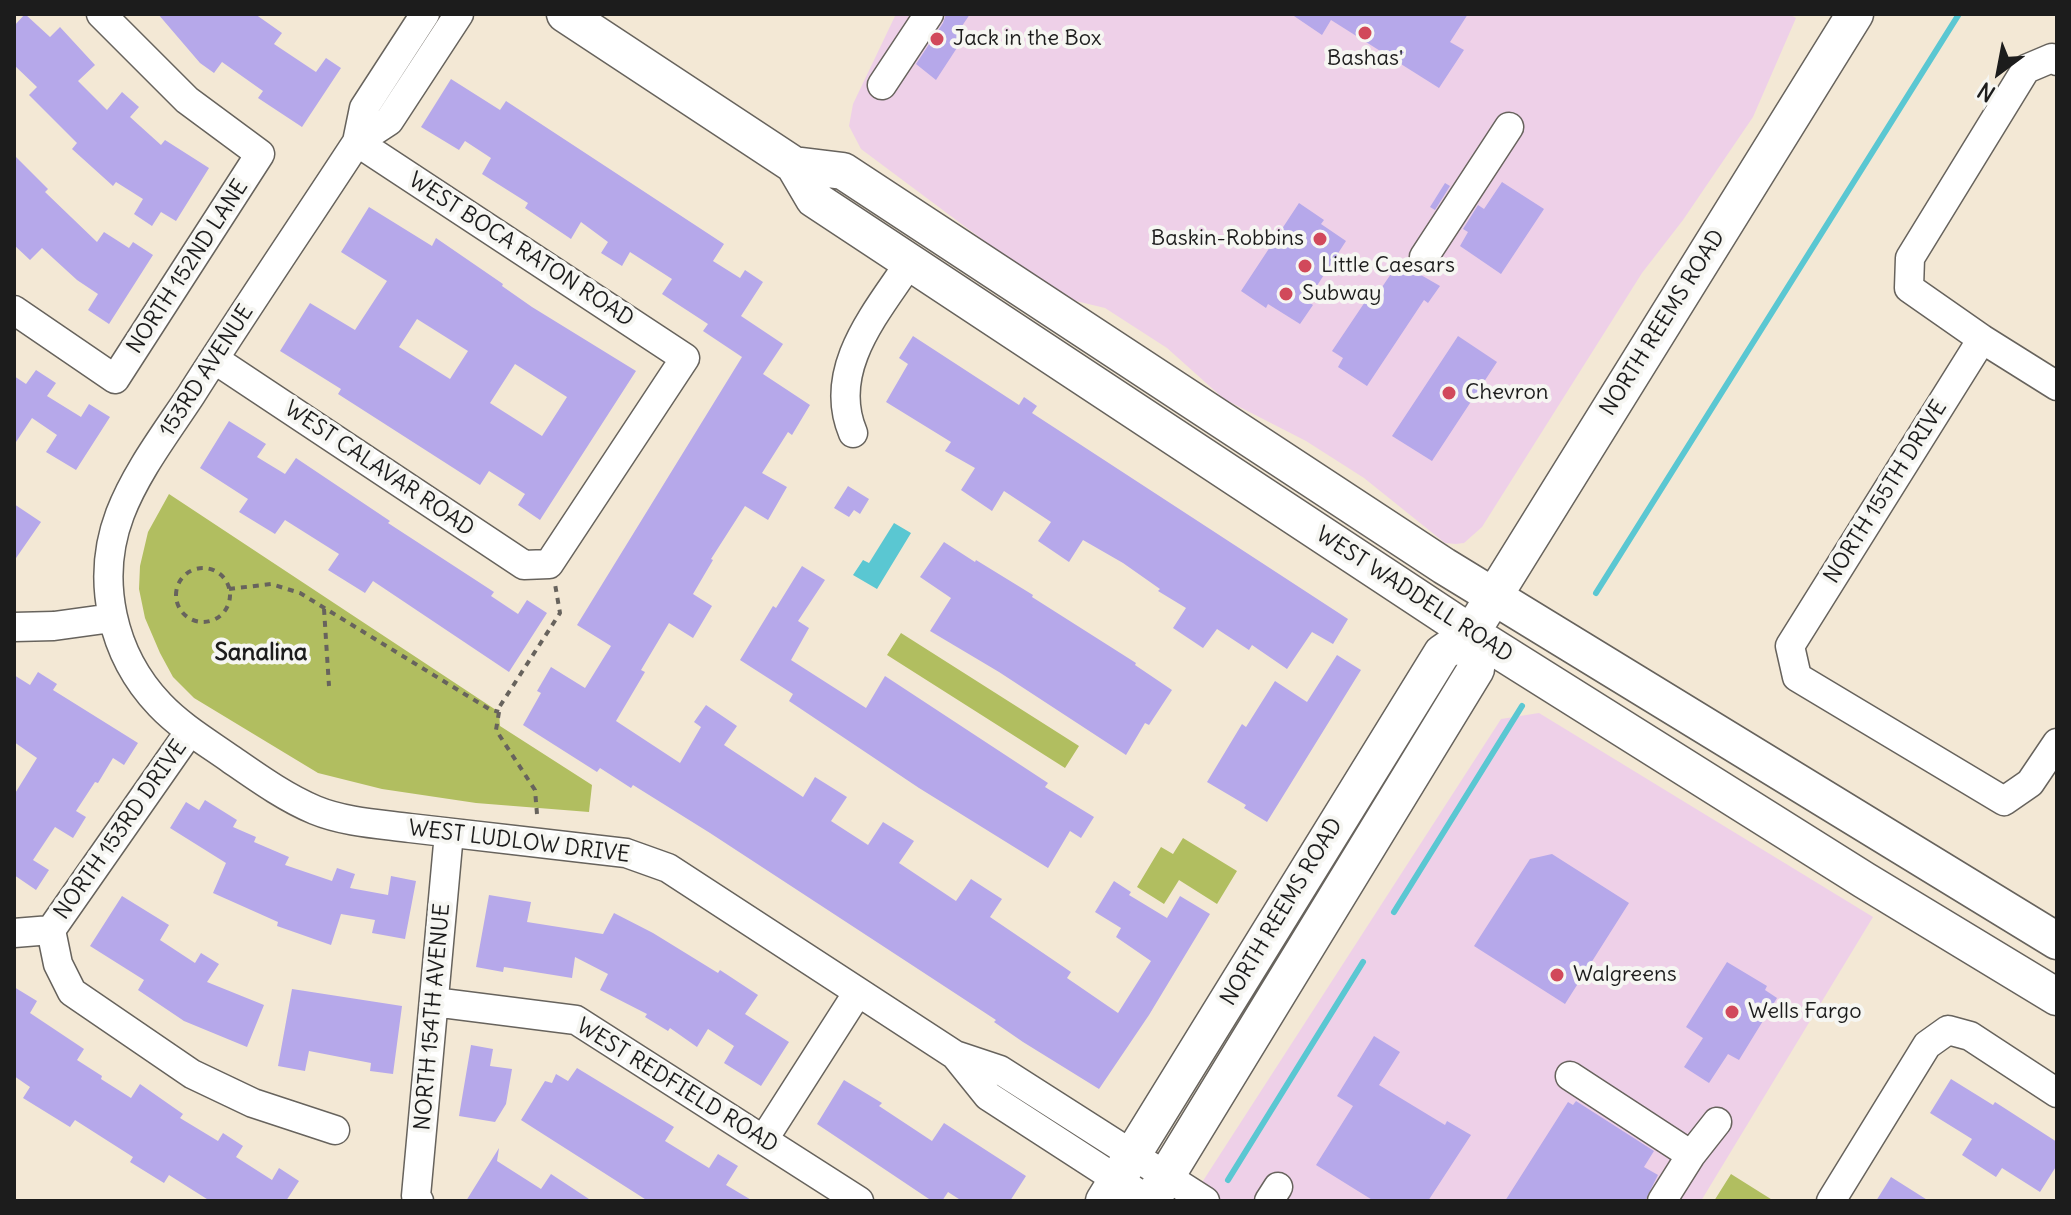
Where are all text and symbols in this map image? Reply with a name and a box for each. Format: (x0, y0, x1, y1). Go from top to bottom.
marker: Bashas' (1356, 24, 1374, 42)
place label: Jack in the Box (953, 26, 1102, 52)
marker: Jack in the Box (928, 30, 946, 48)
north arrow (1959, 32, 2039, 112)
place label: Bashas' (1327, 46, 1403, 72)
text: N (1972, 76, 2000, 108)
street label: WEST BOCA RATON ROAD (403, 167, 639, 333)
street label: NORTH 152ND LANE (122, 175, 254, 359)
street label: NORTH REEMS ROAD (1595, 225, 1731, 421)
place label: Baskin-Robbins (1151, 226, 1304, 252)
marker: Baskin-Robbins (1311, 230, 1329, 248)
place label: Little Caesars (1321, 253, 1455, 279)
marker: Little Caesars (1296, 257, 1314, 275)
place label: Subway (1302, 281, 1381, 307)
marker: Subway (1277, 285, 1295, 303)
street label: 153RD AVENUE (155, 300, 259, 442)
place label: Chevron (1465, 380, 1549, 406)
marker: Chevron (1440, 384, 1458, 402)
street label: WEST CALAVAR ROAD (279, 396, 479, 542)
street label: NORTH 155TH DRIVE (1819, 396, 1953, 588)
street label: WEST WADDELL ROAD (1311, 521, 1517, 669)
district label: Sanalina (215, 639, 307, 667)
street label: NORTH 153RD DRIVE (49, 735, 193, 925)
street label: NORTH REEMS ROAD (1216, 813, 1348, 1011)
street label: WEST LUDLOW DRIVE (407, 815, 631, 869)
street label: NORTH 154TH AVENUE (410, 902, 456, 1132)
place label: Walgreens (1573, 962, 1677, 988)
marker: Walgreens (1548, 966, 1566, 984)
place label: Wells Fargo (1748, 999, 1861, 1025)
marker: Wells Fargo (1723, 1003, 1741, 1021)
street label: WEST REDFIELD ROAD (571, 1013, 783, 1159)

